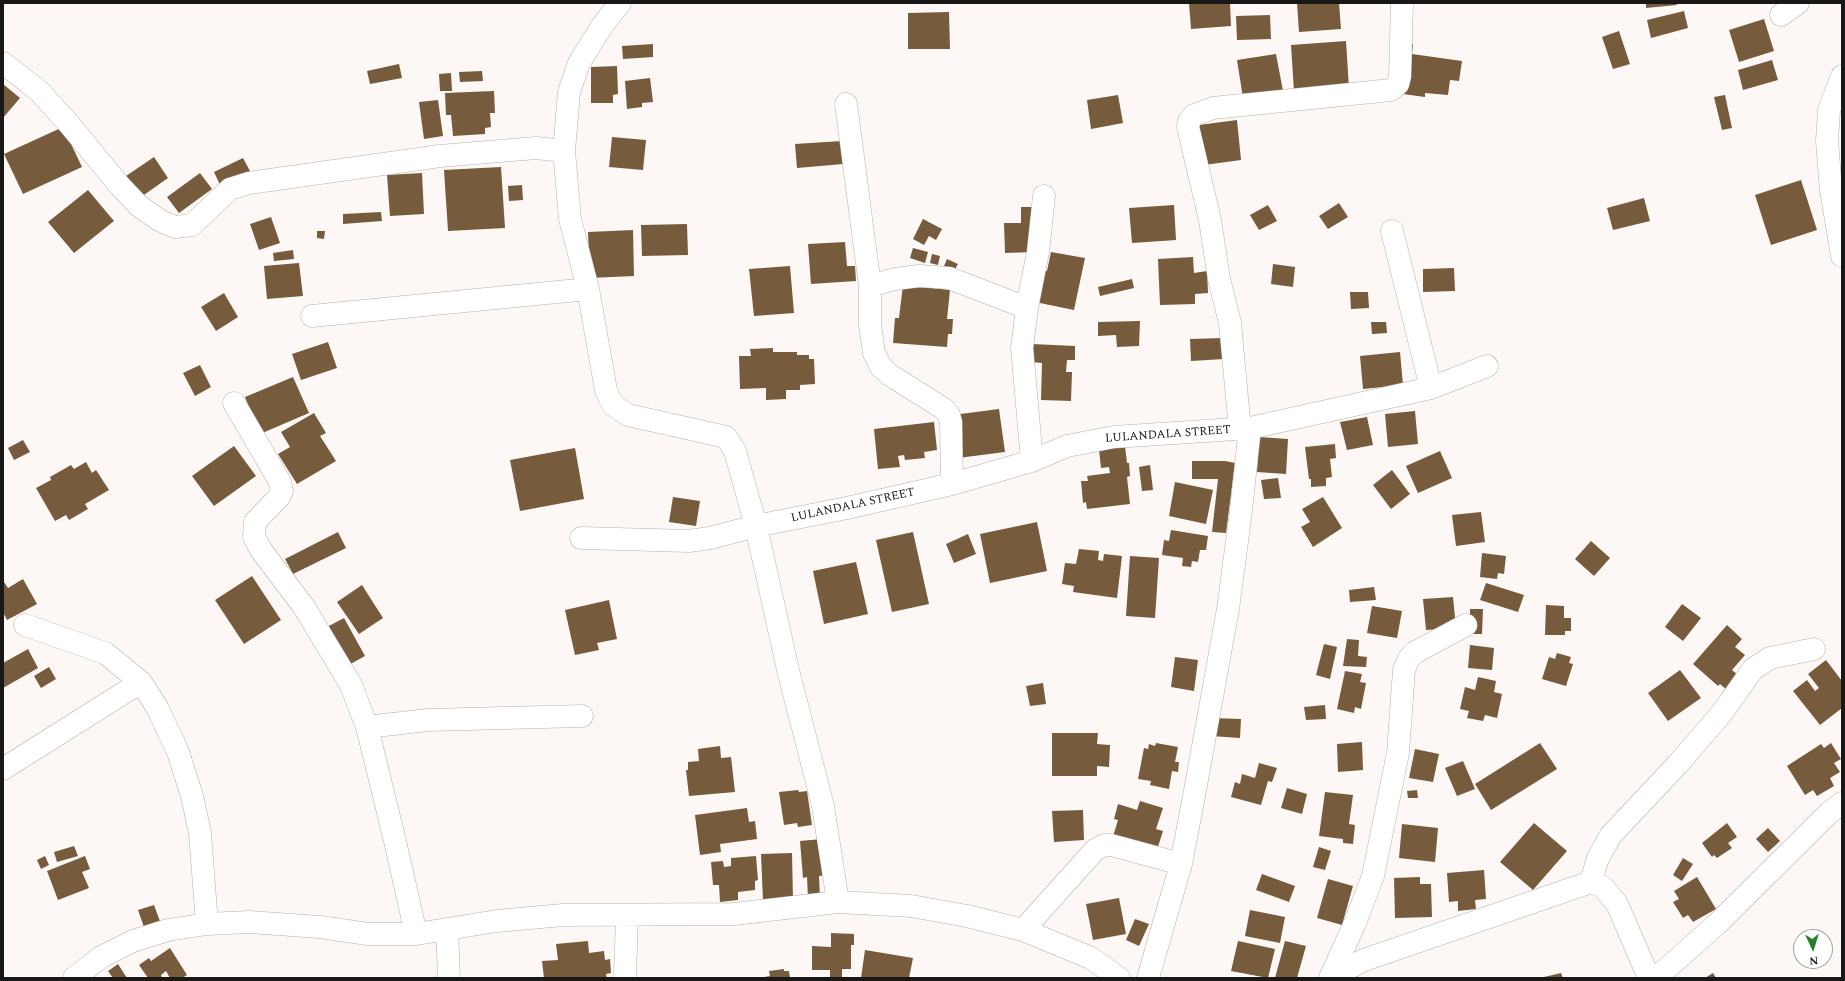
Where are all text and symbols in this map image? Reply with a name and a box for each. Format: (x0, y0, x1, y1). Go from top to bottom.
street label: LULANDALA STREET (1105, 423, 1231, 447)
street label: LULANDALA STREET (790, 486, 916, 526)
north arrow (1793, 929, 1833, 969)
text: N (1809, 952, 1819, 969)

